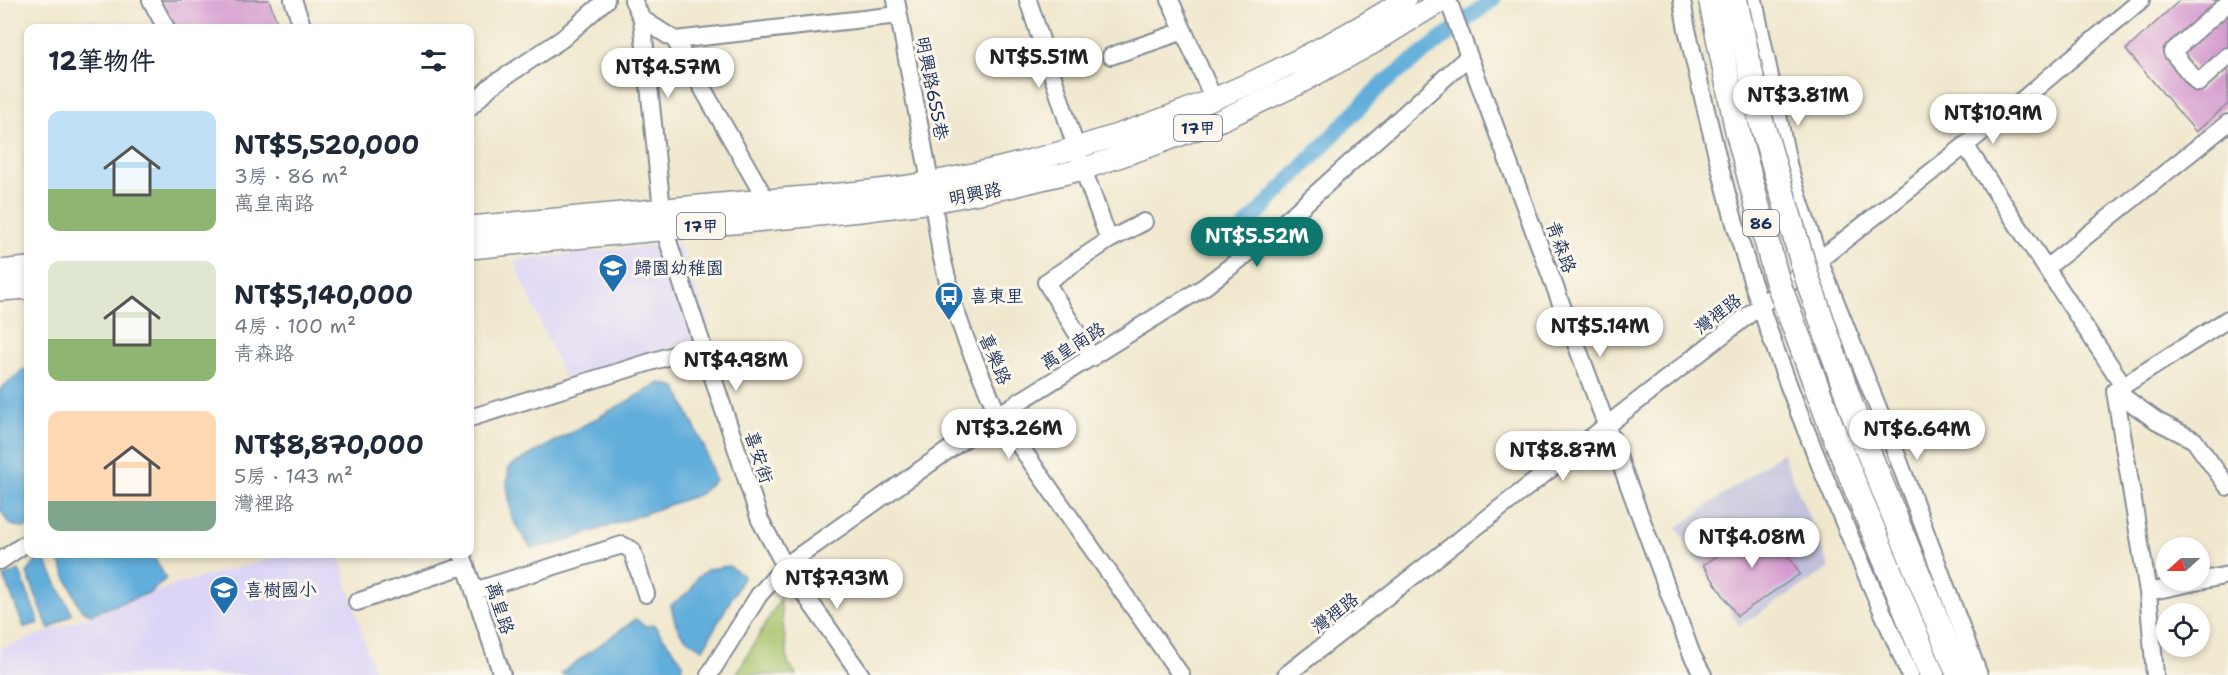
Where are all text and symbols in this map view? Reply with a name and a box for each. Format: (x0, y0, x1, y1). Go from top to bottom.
street label: 明興路655巷 (910, 34, 954, 142)
pin: NT$5.51M (977, 38, 1101, 89)
text: 12筆物件 (48, 43, 155, 78)
icon: filters (417, 44, 450, 77)
text: NT$5.51M (989, 44, 1089, 70)
pin: NT$4.57M (606, 48, 730, 99)
text: NT$4.57M (615, 54, 721, 80)
pin: NT$3.81M (1736, 76, 1860, 127)
text: NT$3.81M (1747, 82, 1849, 108)
pin: NT$10.9M (1931, 94, 2055, 145)
text: NT$10.9M (1944, 100, 2042, 126)
road number: 17甲 (1174, 115, 1222, 141)
text: NT$5,520,000 (234, 127, 420, 162)
icon: home (96, 135, 168, 207)
text: 3房 · 86 m² (234, 163, 348, 189)
street label: 明興路 (946, 177, 1004, 211)
text: 萬皇南路 (234, 190, 314, 216)
road number: 86 (1743, 210, 1779, 236)
road number: 17甲 (677, 213, 725, 239)
pin: NT$5.52M (1195, 217, 1319, 268)
street label: 青森路 (1540, 218, 1582, 276)
text: NT$5.52M (1205, 223, 1309, 249)
school or university icon: 歸園幼稚園 (597, 252, 629, 294)
place label: 歸園幼稚園 (634, 256, 724, 280)
text: NT$5,140,000 (234, 277, 413, 312)
bus stop icon: 喜東里 (933, 280, 965, 322)
place label: 喜東里 (970, 284, 1024, 308)
icon: home (96, 285, 168, 357)
street label: 灣裡路 (1689, 288, 1747, 340)
pin: NT$5.14M (1538, 307, 1662, 358)
text: 4房 · 100 m² (234, 313, 356, 339)
text: NT$5.14M (1550, 313, 1650, 339)
street label: 萬皇南路 (1036, 317, 1110, 375)
street label: 喜樂路 (973, 329, 1017, 389)
text: 青森路 (234, 340, 294, 366)
pin: NT$4.98M (674, 341, 798, 392)
text: NT$4.98M (684, 347, 788, 373)
pin: NT$3.26M (947, 409, 1071, 460)
pin: NT$6.64M (1855, 410, 1979, 461)
text: NT$3.26M (955, 415, 1063, 441)
text: NT$6.64M (1863, 416, 1971, 442)
text: NT$8,870,000 (234, 427, 424, 462)
street label: 喜安街 (739, 428, 779, 486)
pin: NT$8.87M (1501, 431, 1625, 482)
icon: home (96, 435, 168, 507)
text: NT$8.87M (1509, 437, 1617, 463)
text: 5房 · 143 m² (234, 463, 353, 489)
text: 灣裡路 (234, 490, 294, 516)
pin: NT$4.08M (1690, 518, 1814, 569)
text: NT$4.08M (1699, 524, 1805, 550)
north arrow (2156, 537, 2210, 591)
map controls (2156, 537, 2210, 657)
pin: NT$7.93M (775, 559, 899, 610)
text: NT$7.93M (785, 565, 889, 591)
school or university icon: 喜樹國小 (208, 574, 240, 616)
place label: 喜樹國小 (245, 578, 317, 602)
street label: 萬皇路 (480, 579, 520, 637)
street label: 灣裡路 (1306, 587, 1364, 639)
button: locate (2156, 603, 2210, 657)

